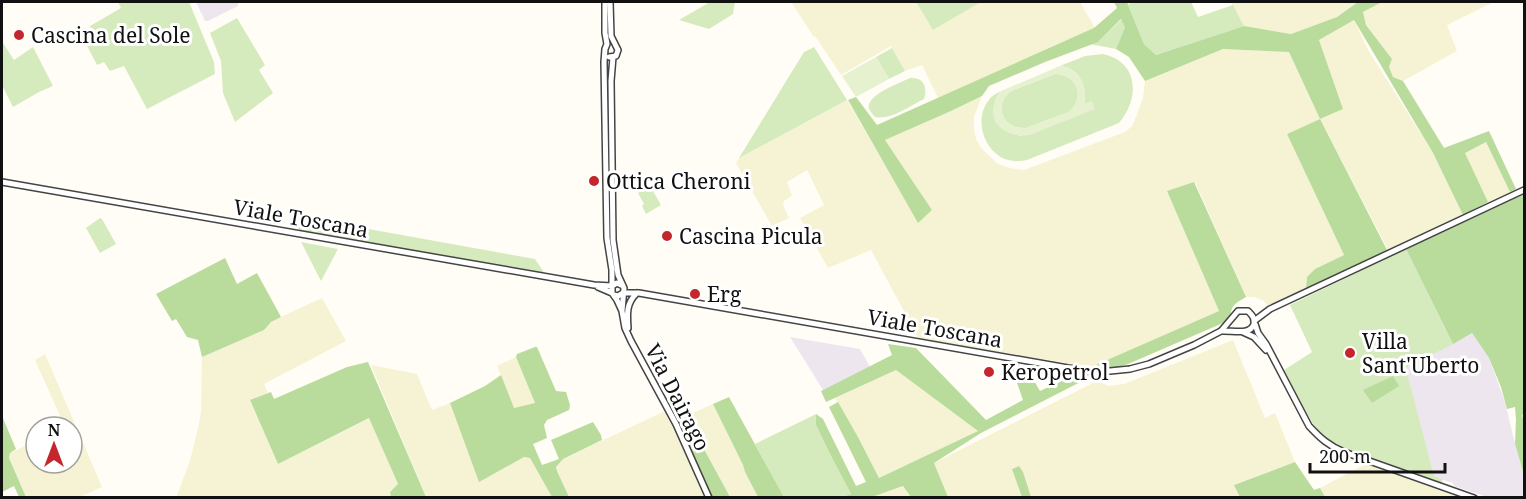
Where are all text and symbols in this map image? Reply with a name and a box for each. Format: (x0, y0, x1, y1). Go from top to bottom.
place label: Cascina del Sole (31, 21, 190, 49)
marker: Cascina del Sole (12, 28, 26, 42)
place label: Ottica Cheroni (606, 167, 751, 195)
marker: Ottica Cheroni (587, 174, 601, 188)
street label: Viale Toscana (231, 192, 371, 244)
place label: Cascina Picula (679, 222, 822, 250)
marker: Cascina Picula (660, 229, 674, 243)
place label: Erg (707, 280, 742, 308)
marker: Erg (688, 287, 702, 301)
street label: Viale Toscana (865, 302, 1005, 354)
place label: Villa Sant'Uberto (1362, 327, 1479, 379)
street label: Via Dairago (639, 339, 717, 455)
marker: Villa Sant'Uberto (1343, 346, 1357, 360)
place label: Keropetrol (1001, 358, 1109, 386)
marker: Keropetrol (982, 365, 996, 379)
north arrow (24, 415, 84, 475)
text: N (48, 419, 61, 441)
scale bar (1310, 436, 1445, 474)
text: 200 m (1319, 444, 1371, 468)

